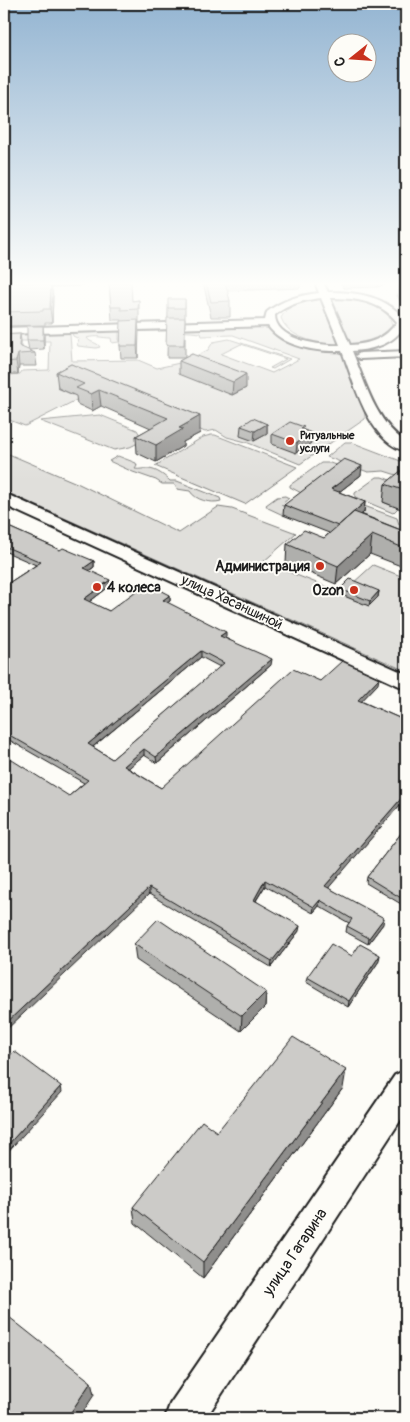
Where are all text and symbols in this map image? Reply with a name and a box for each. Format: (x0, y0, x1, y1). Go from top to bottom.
north arrow (328, 32, 378, 82)
text: С (331, 55, 349, 68)
place label: Ритуальные услуги (299, 429, 355, 455)
marker: Ритуальные услуги (284, 435, 296, 447)
place label: Администрация (215, 558, 310, 575)
marker: Администрация (314, 560, 326, 572)
street label: улица Хасаншиной (178, 571, 285, 633)
place label: 4 колеса (107, 579, 161, 596)
marker: 4 колеса (91, 581, 103, 593)
place label: Ozon (313, 582, 344, 599)
marker: Ozon (348, 584, 360, 596)
street label: улица Гагарина (258, 1204, 332, 1300)

